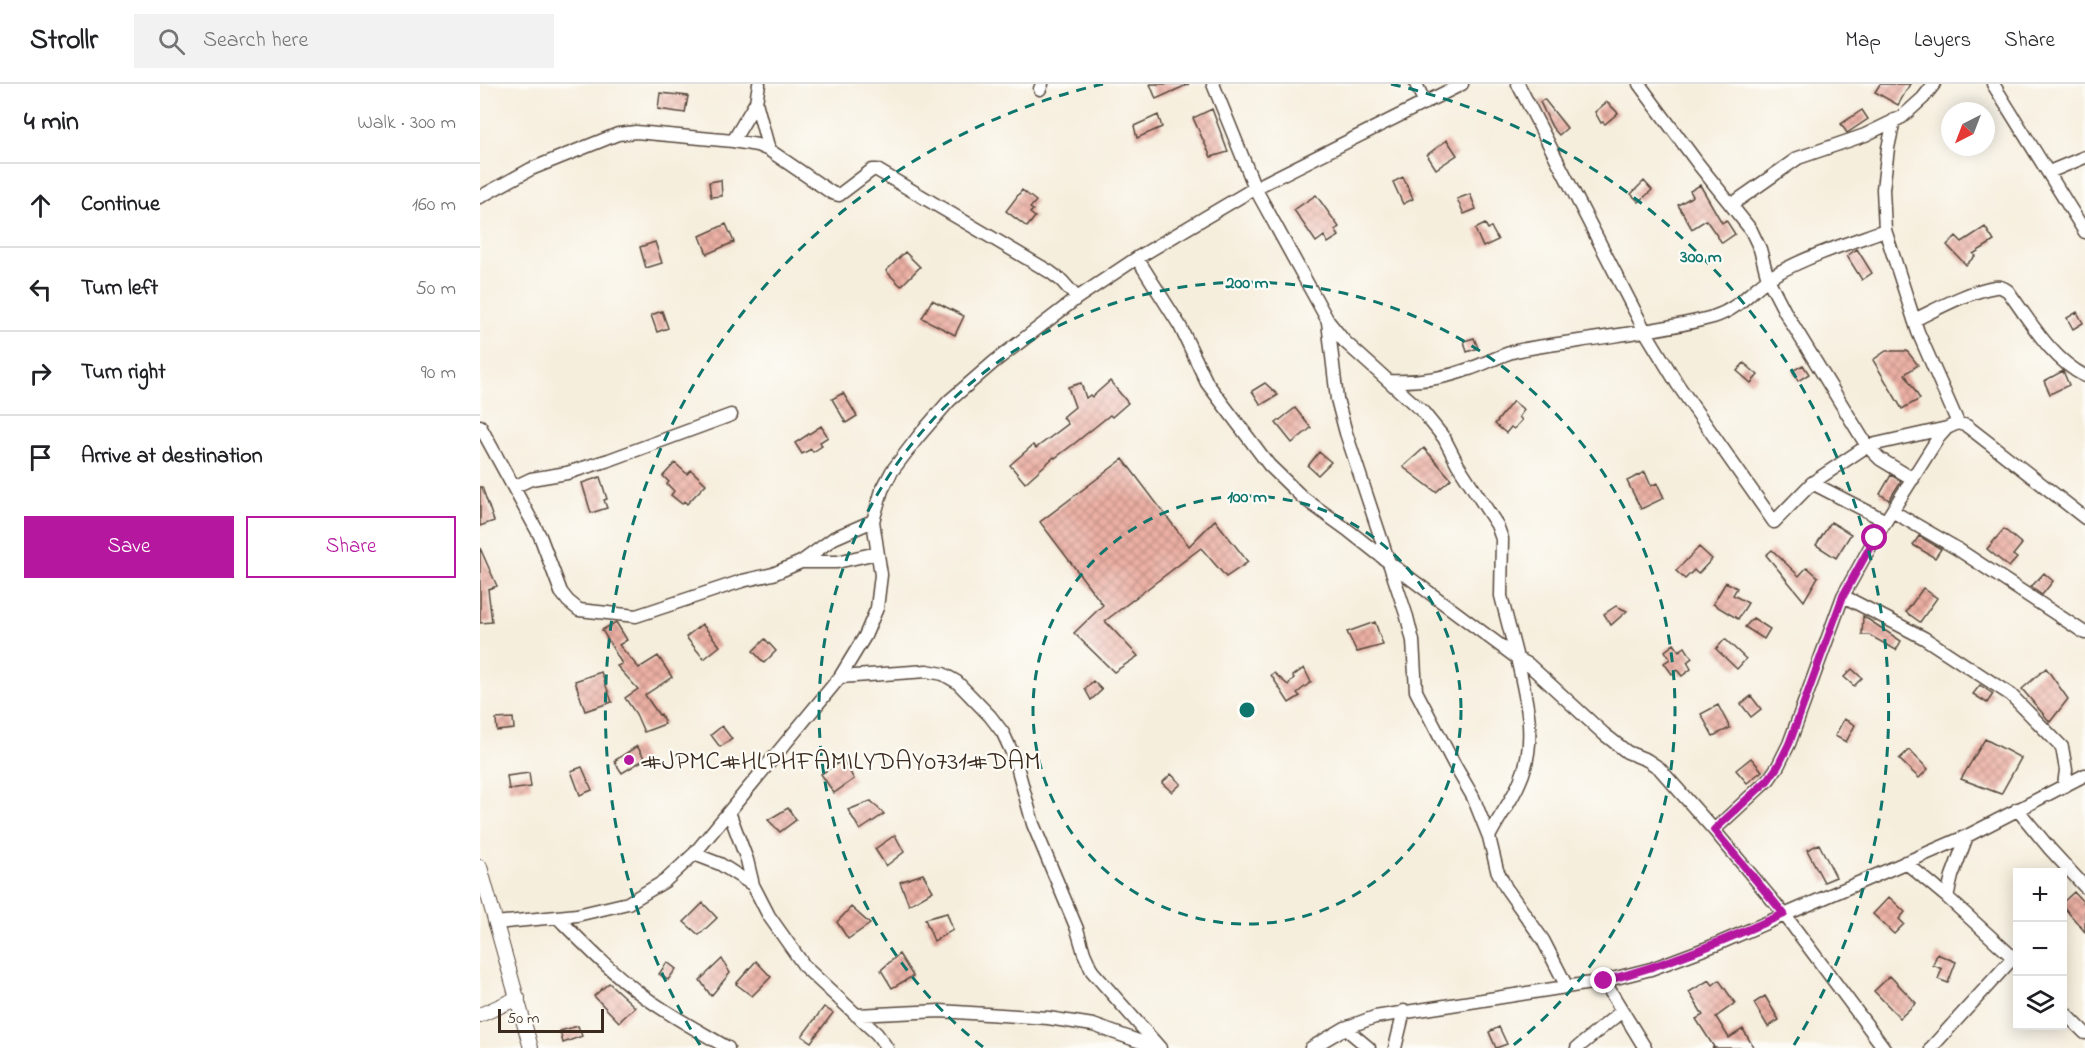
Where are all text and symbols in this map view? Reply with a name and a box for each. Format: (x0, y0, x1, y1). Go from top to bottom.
search box (134, 14, 554, 68)
text: Strollr (30, 21, 98, 62)
icon: search (155, 25, 188, 58)
text: Search here (203, 25, 308, 57)
text: Map (1845, 26, 1881, 56)
text: Layers (1914, 26, 1971, 56)
text: Share (2004, 26, 2055, 56)
north arrow (1941, 102, 1995, 156)
text: 4 min (24, 104, 79, 142)
text: Walk · 300 m (357, 109, 456, 138)
icon: ahead (24, 189, 57, 222)
text: Continue (81, 189, 160, 221)
text: 160 m (412, 191, 456, 220)
text: 300 m (1679, 245, 1722, 271)
text: 200 m (1225, 271, 1269, 297)
icon: left (24, 273, 57, 306)
text: Turn left (81, 273, 158, 305)
text: 50 m (415, 275, 456, 304)
icon: right (24, 357, 57, 390)
text: Turn right (81, 357, 166, 389)
text: 90 m (421, 359, 456, 388)
icon: arrive (24, 441, 57, 474)
text: Arrive at destination (81, 441, 263, 473)
text: 100 m (1227, 485, 1267, 511)
button: Save (24, 516, 234, 578)
button: Share (246, 516, 456, 578)
route start (1861, 524, 1887, 550)
centre of rings (1237, 700, 1257, 720)
place label: #JPMC#HLPHFAMILYDAY0731#DAM (641, 743, 1041, 782)
marker: #JPMC#HLPHFAMILYDAY0731#DAM (622, 753, 636, 767)
map controls (2013, 868, 2067, 1030)
button: + (2013, 868, 2067, 922)
button: − (2013, 922, 2067, 976)
route end (1590, 967, 1616, 993)
button: layers (2013, 976, 2067, 1030)
scale bar (498, 1006, 604, 1034)
text: 50 m (507, 1007, 539, 1031)

